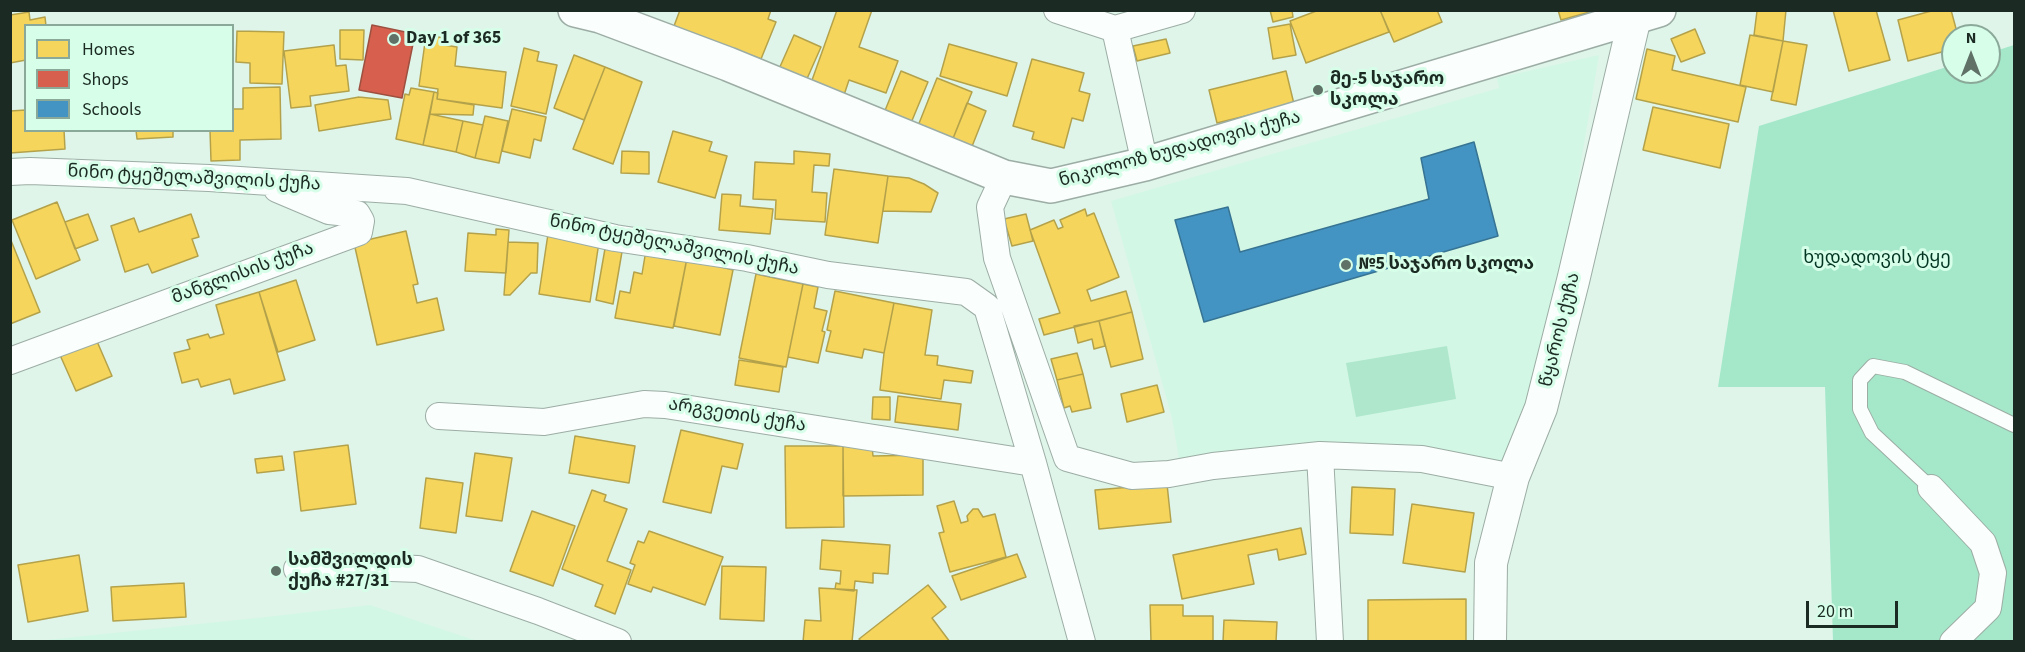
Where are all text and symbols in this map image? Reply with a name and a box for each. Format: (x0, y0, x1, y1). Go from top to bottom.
legend (24, 24, 234, 132)
north arrow (1941, 24, 2001, 84)
text: N (1966, 27, 1976, 49)
place label: Day 1 of 365 (406, 28, 501, 50)
marker: Day 1 of 365 (387, 32, 401, 46)
text: Homes (82, 37, 135, 62)
text: Shops (82, 67, 129, 92)
place label: მე-5 საჯარო სკოლა (1330, 69, 1444, 112)
marker: მე-5 საჯარო სკოლა (1311, 83, 1325, 97)
text: Schools (82, 97, 141, 122)
street label: ნიკოლოზ ხუდადოვის ქუჩა (1057, 107, 1303, 193)
street label: ნინო ტყეშელაშვილის ქუჩა (67, 162, 321, 196)
street label: ნინო ტყეშელაშვილის ქუჩა (548, 211, 800, 281)
street label: მანგლისის ქუჩა (169, 238, 317, 310)
park label: ხუდადოვის ტყე (1803, 248, 1951, 270)
place label: №5 საჯარო სკოლა (1358, 254, 1534, 276)
marker: №5 საჯარო სკოლა (1339, 258, 1353, 272)
street label: წყაროს ქუჩა (1536, 271, 1586, 389)
street label: არგვეთის ქუჩა (667, 394, 807, 438)
place label: სამშვილდის ქუჩა #27/31 (288, 550, 413, 592)
marker: სამშვილდის ქუჩა #27/31 (269, 564, 283, 578)
scale bar (1809, 589, 1900, 627)
text: 20 m (1817, 599, 1853, 624)

